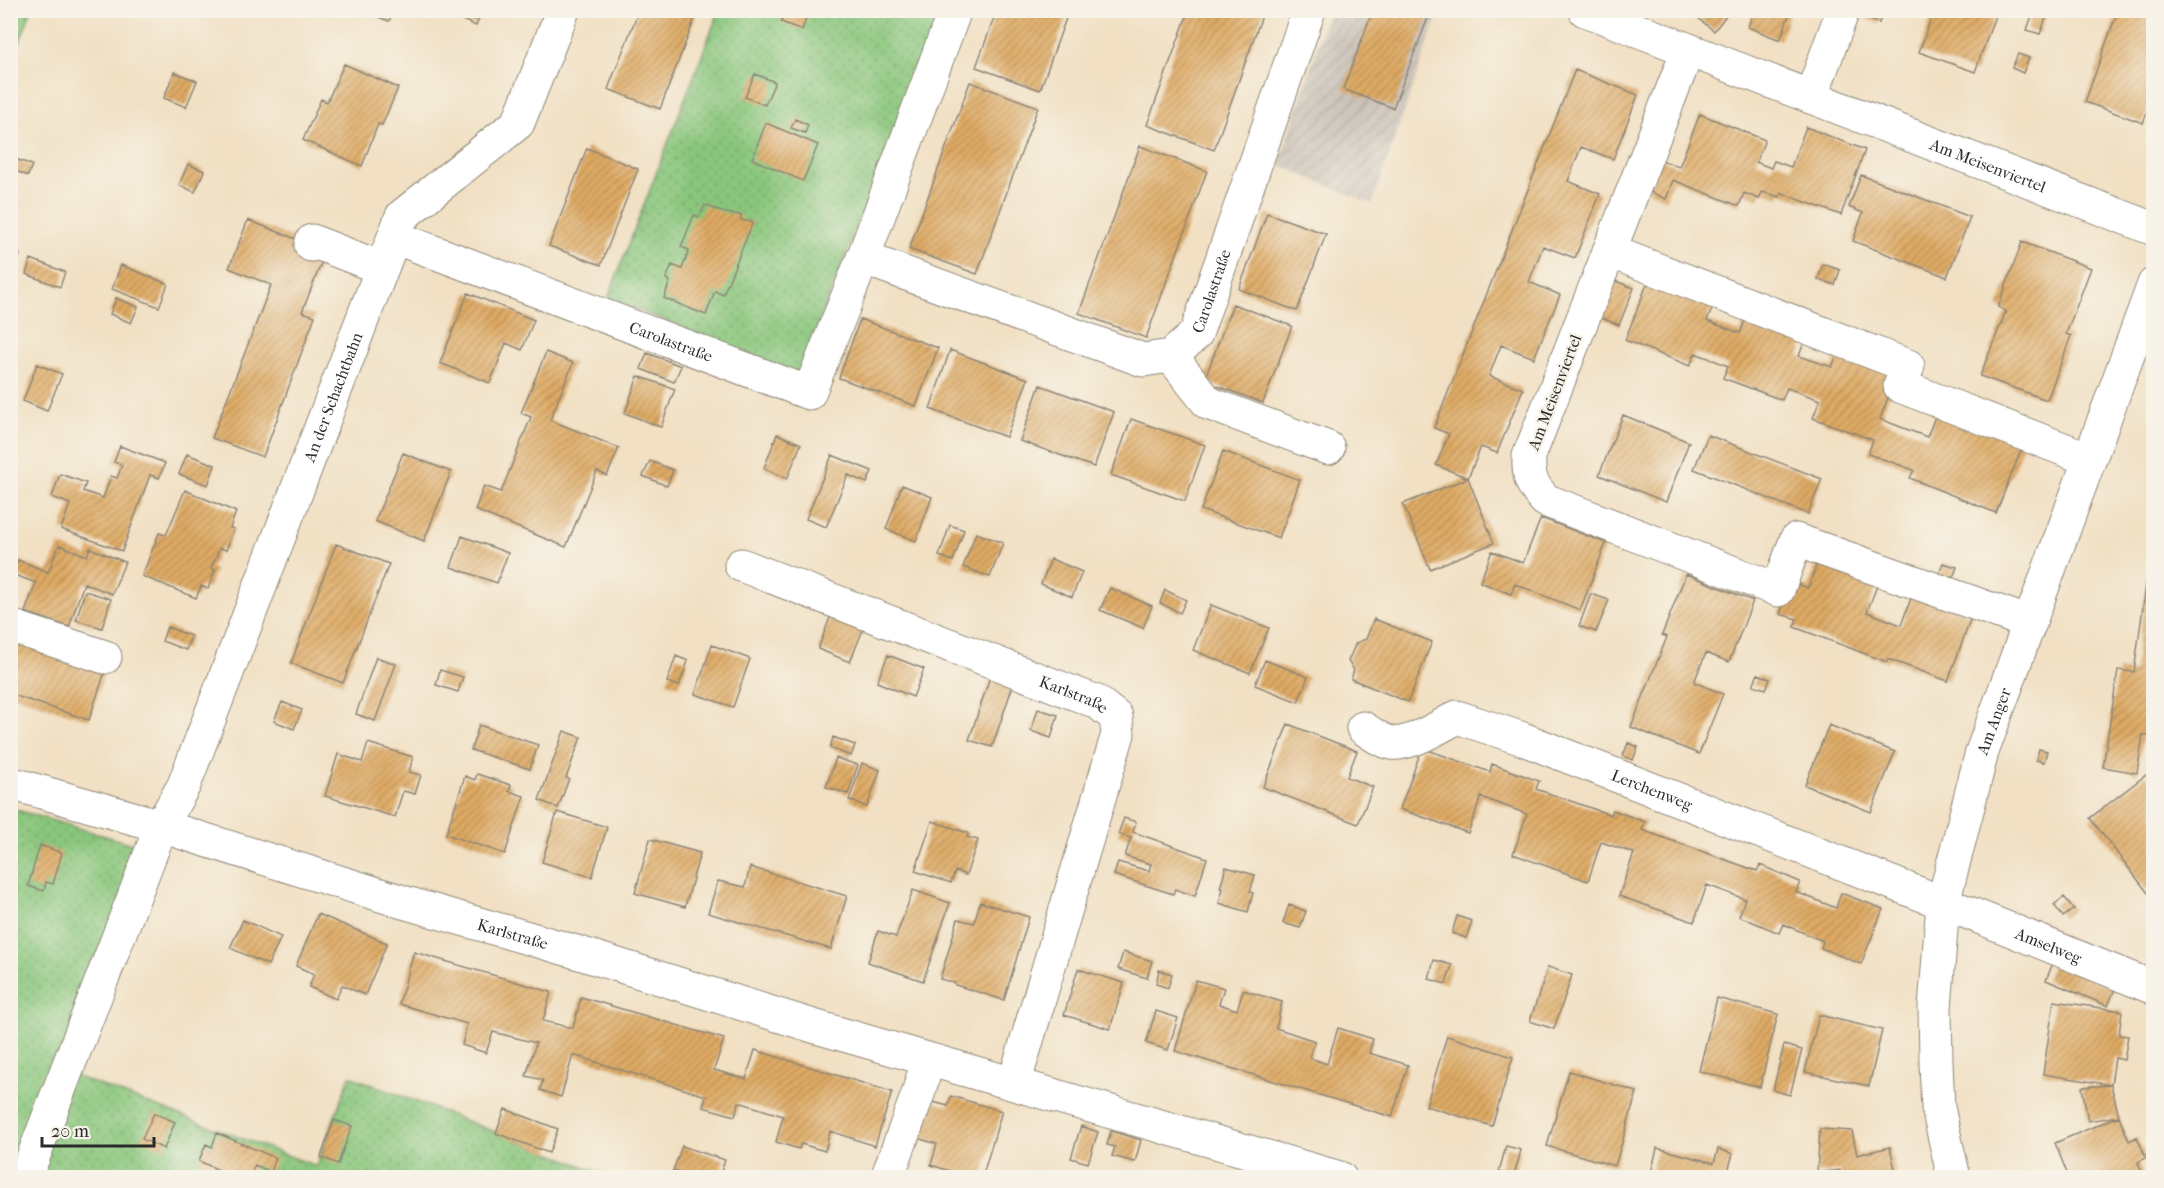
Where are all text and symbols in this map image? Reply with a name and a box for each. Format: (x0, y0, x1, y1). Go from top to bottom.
street label: Am Meisenviertel (1926, 134, 2049, 197)
street label: Carolastraße (1188, 247, 1235, 336)
street label: Carolastraße (627, 317, 715, 366)
street label: An der Schachtbahn (299, 329, 367, 465)
street label: Am Meisenviertel (1523, 331, 1585, 454)
street label: Karlstraße (1037, 672, 1112, 717)
street label: Am Anger (1972, 685, 2015, 758)
street label: Lerchenweg (1609, 766, 1696, 814)
street label: Karlstraße (475, 915, 550, 953)
street label: Amselweg (2012, 923, 2085, 968)
scale bar (42, 1110, 154, 1148)
text: 20 m (51, 1121, 89, 1142)

